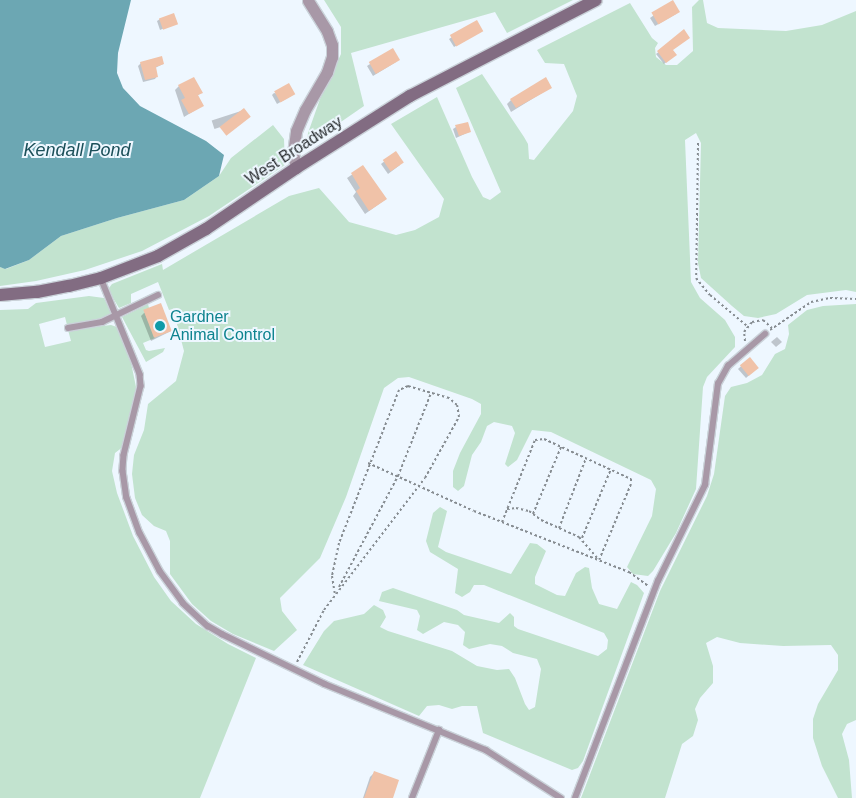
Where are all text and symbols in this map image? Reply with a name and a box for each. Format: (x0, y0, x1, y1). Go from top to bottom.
street label: West Broadway (242, 113, 346, 189)
water label: Kendall Pond (23, 139, 131, 161)
place label: Gardner Animal Control (170, 307, 275, 345)
marker: Gardner Animal Control (154, 320, 166, 332)

